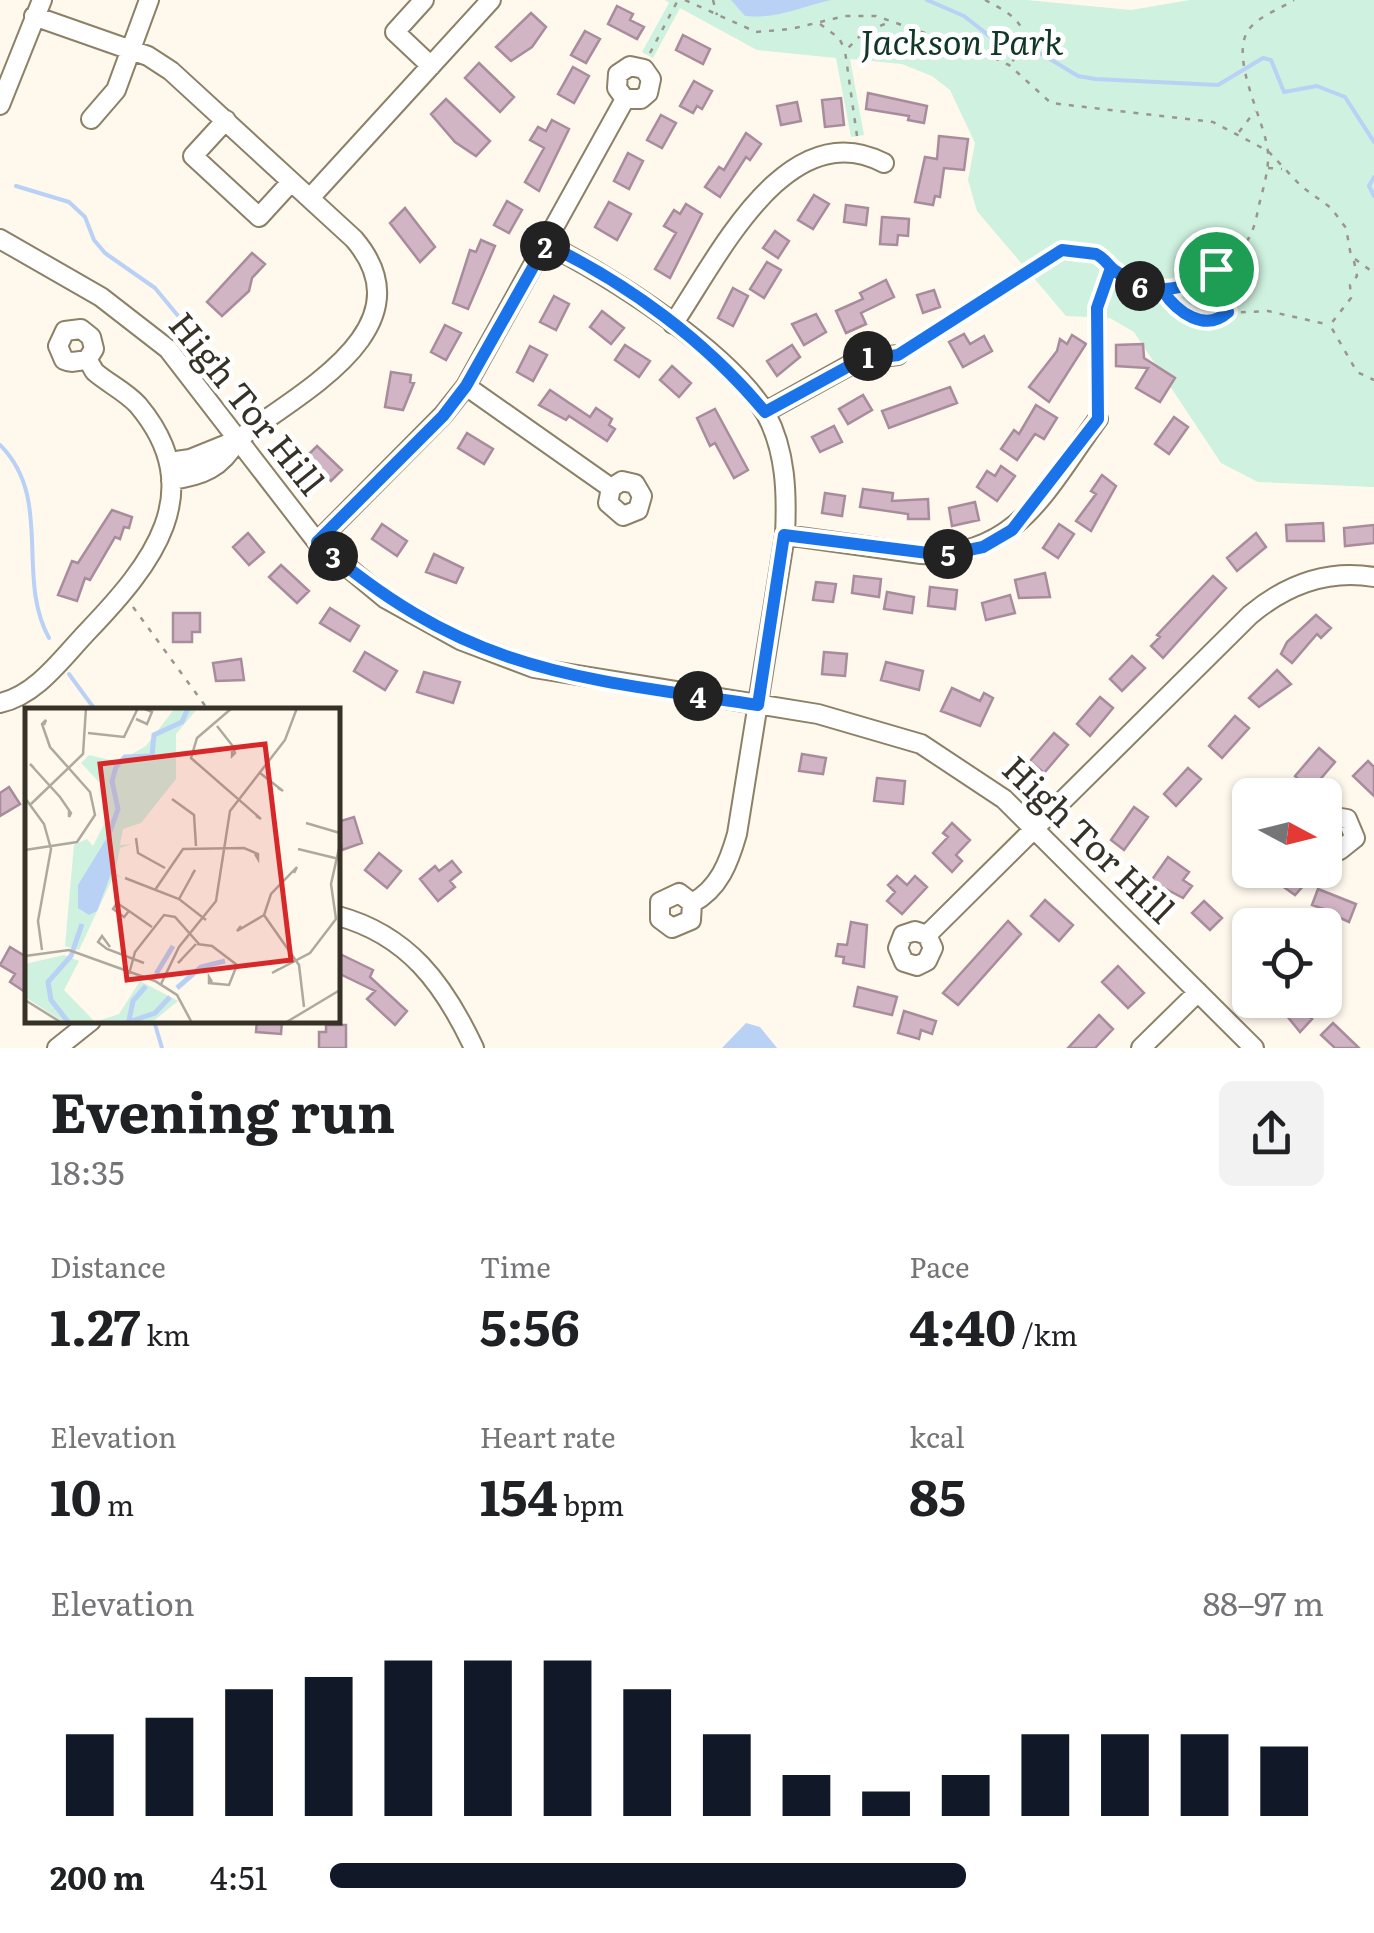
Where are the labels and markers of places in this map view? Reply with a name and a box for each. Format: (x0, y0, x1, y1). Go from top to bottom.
pin: 2 (520, 221, 570, 271)
pin (1174, 227, 1259, 312)
pin: 6 (1115, 261, 1165, 311)
pin: 1 (843, 331, 893, 381)
pin: 5 (923, 529, 973, 579)
pin: 3 (308, 531, 358, 581)
pin: 4 (673, 671, 723, 721)

